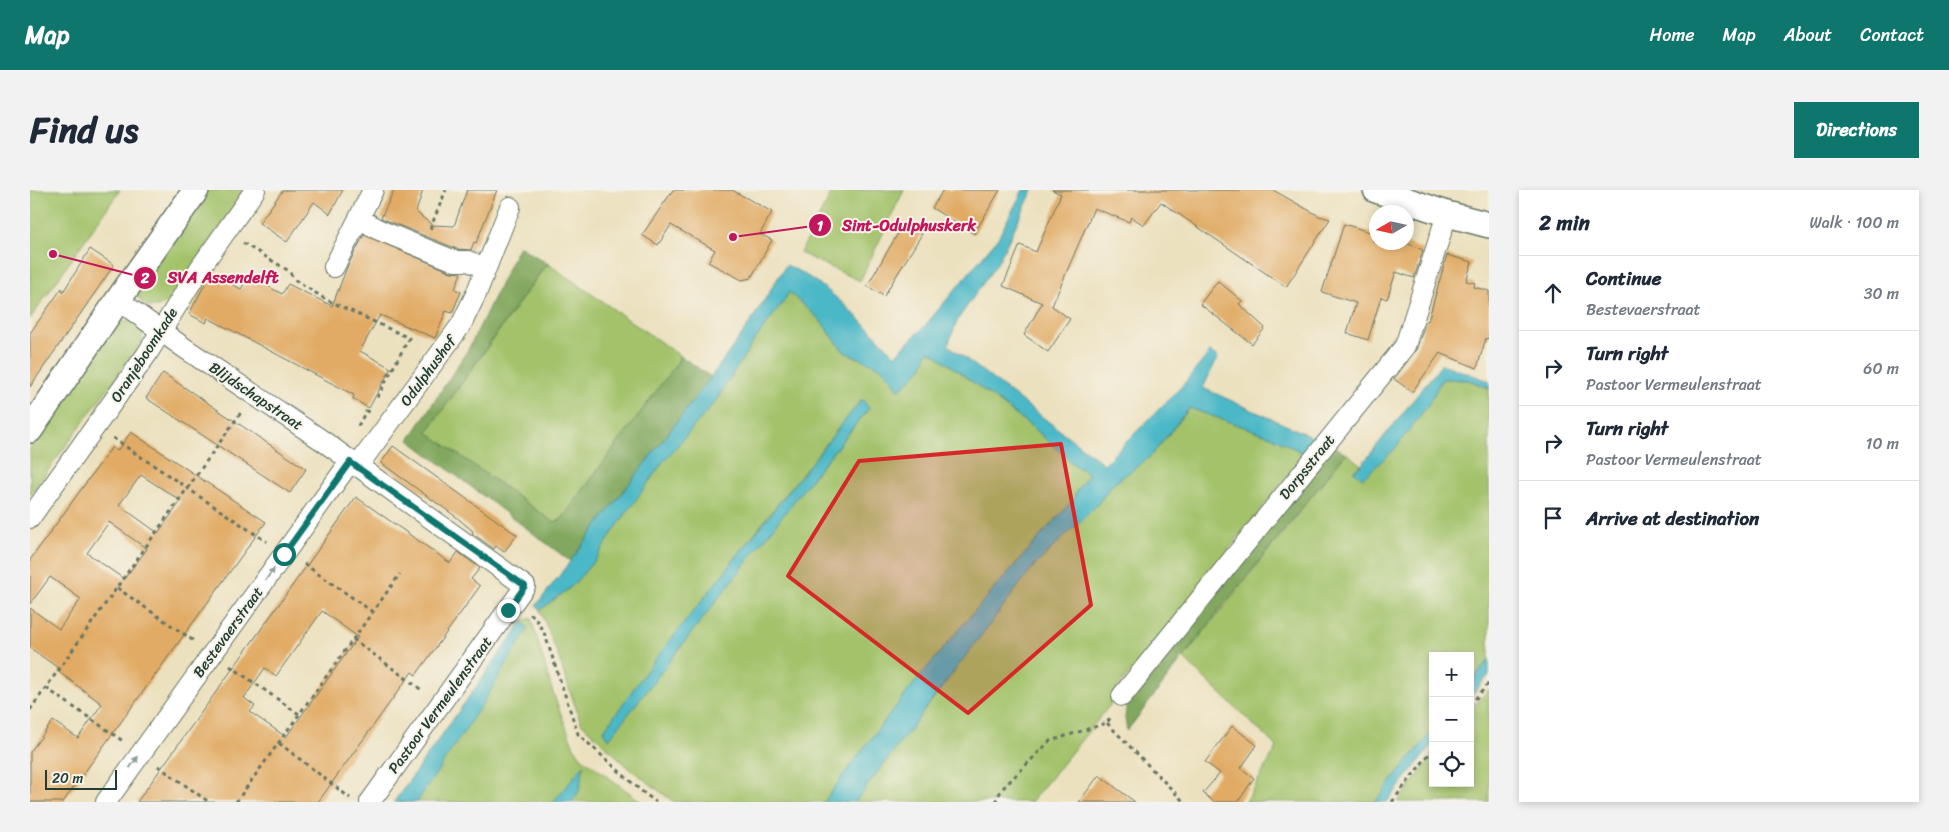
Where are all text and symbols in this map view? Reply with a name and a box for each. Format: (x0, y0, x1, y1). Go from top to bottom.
text: Map (25, 14, 69, 56)
text: Home (1650, 19, 1695, 51)
text: Map (1723, 19, 1756, 51)
text: About (1784, 19, 1832, 51)
text: Contact (1860, 19, 1924, 51)
text: Find us (30, 99, 138, 161)
button: Directions (1794, 102, 1919, 158)
text: 2 min (1539, 204, 1590, 242)
north arrow (1369, 205, 1414, 250)
text: Walk · 100 m (1809, 208, 1899, 237)
callout: Sint-Odulphuskerk (807, 210, 986, 241)
text: Sint-Odulphuskerk (841, 211, 976, 240)
text: 1 (817, 213, 824, 239)
callout: SVA Assendelft (133, 262, 289, 293)
text: Continue (1586, 262, 1662, 295)
text: SVA Assendelft (167, 263, 279, 292)
text: 2 (140, 265, 150, 291)
icon: ahead (1539, 279, 1567, 307)
text: 30 m (1864, 279, 1899, 308)
text: Bestevaerstraat (1586, 295, 1701, 324)
street label: Oranjeboomkade (103, 302, 185, 408)
street label: Odulphushof (393, 328, 464, 412)
text: Turn right (1586, 337, 1668, 370)
icon: right (1539, 354, 1567, 382)
text: 60 m (1863, 354, 1899, 383)
street label: Blijdschapstraat (204, 355, 309, 438)
text: Pastoor Vermeulenstraat (1586, 370, 1762, 399)
text: Turn right (1586, 412, 1668, 445)
street label: Dorpsstraat (1272, 428, 1342, 506)
icon: right (1539, 429, 1567, 457)
text: 10 m (1866, 429, 1899, 458)
text: Pastoor Vermeulenstraat (1586, 445, 1762, 474)
text: Arrive at destination (1586, 502, 1759, 535)
icon: arrive (1539, 504, 1567, 532)
route start (273, 543, 296, 566)
one-way arrow (265, 567, 275, 581)
street label: Bestevaerstraat (186, 581, 270, 683)
route end (497, 599, 520, 622)
street label: Pastoor Vermeulenstraat (381, 630, 499, 779)
map controls (1429, 652, 1474, 787)
button: + (1429, 652, 1474, 697)
button: − (1429, 697, 1474, 742)
button: locate (1429, 742, 1474, 787)
one-way arrow (129, 756, 139, 769)
text: 20 m (52, 766, 83, 791)
scale bar (45, 767, 118, 790)

